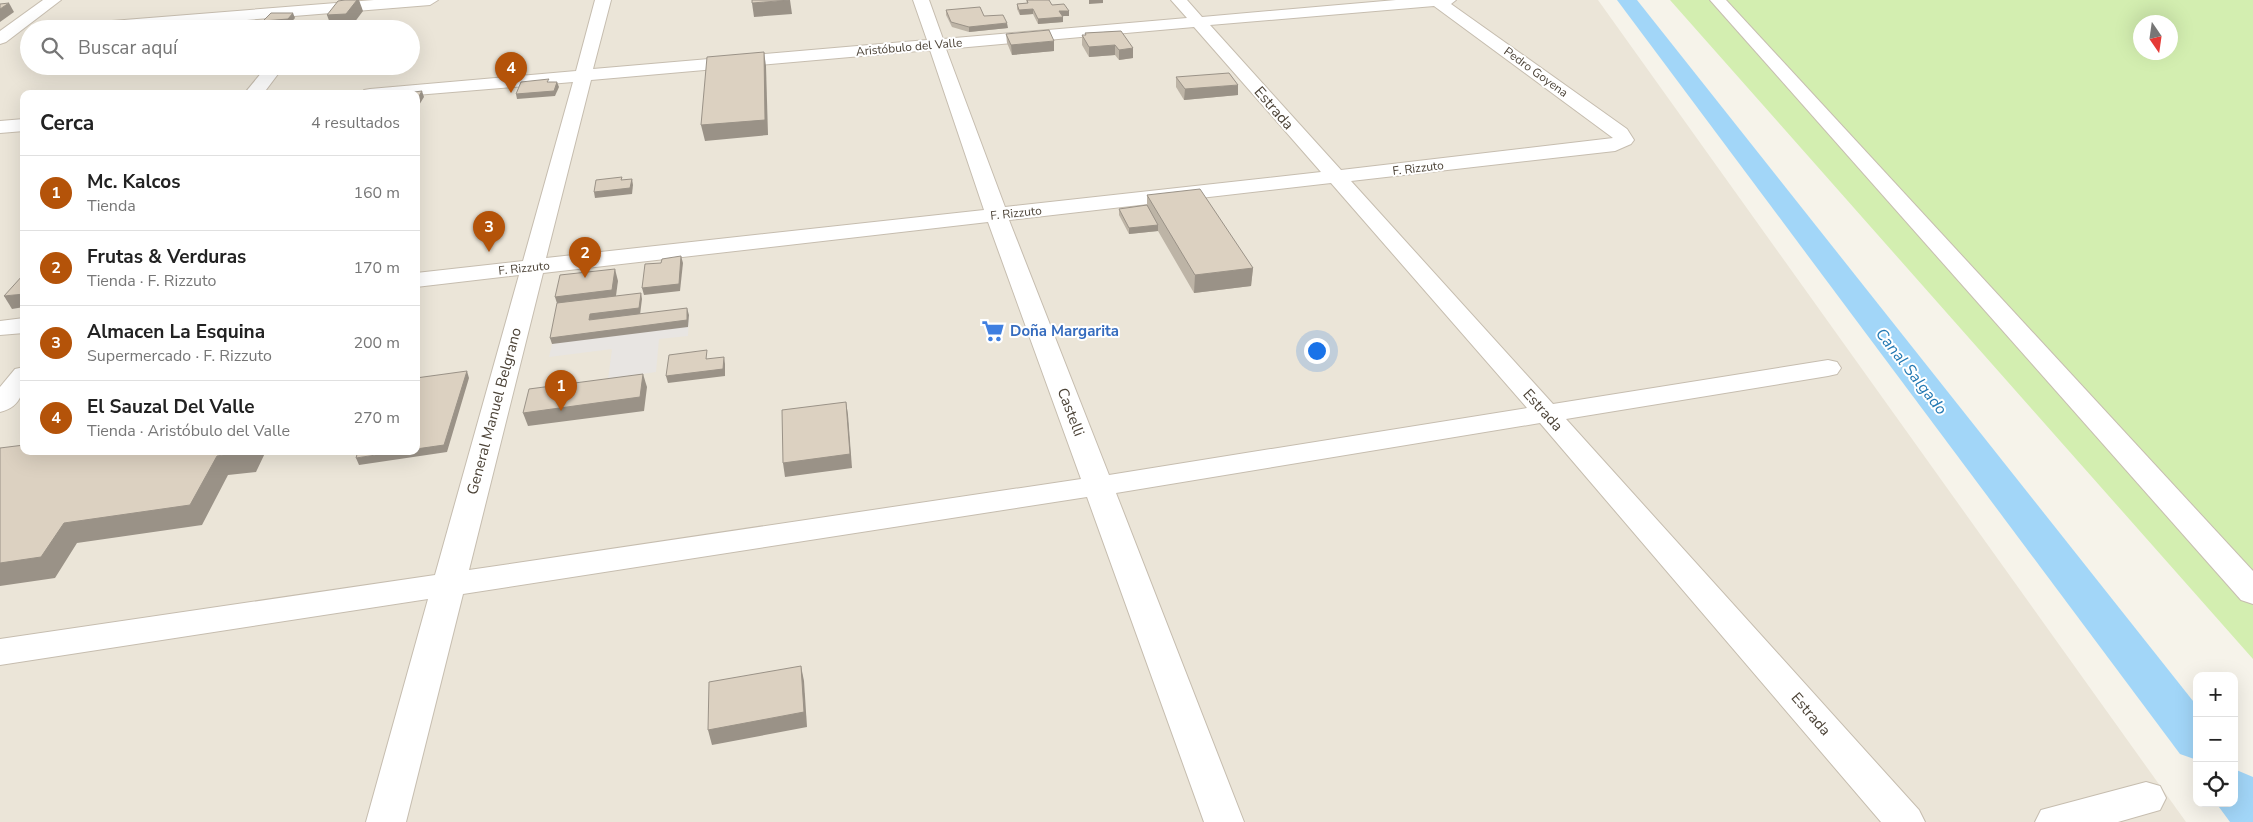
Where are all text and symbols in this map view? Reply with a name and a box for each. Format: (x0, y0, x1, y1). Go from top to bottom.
north arrow (2133, 15, 2178, 60)
search box (20, 20, 420, 75)
icon: search (38, 34, 66, 62)
street label: Aristóbulo del Valle (855, 34, 963, 60)
text: Buscar aquí (78, 35, 177, 61)
street label: Pedro Goyena (1501, 43, 1571, 101)
pin: 4 (495, 52, 527, 93)
street label: Estrada (1250, 82, 1298, 134)
text: Cerca (40, 109, 94, 137)
text: 4 resultados (311, 112, 400, 134)
street label: F. Rizzuto (1391, 157, 1445, 179)
text: Mc. Kalcos (87, 169, 180, 195)
text: 1 (51, 182, 61, 204)
text: 160 m (353, 182, 400, 204)
text: Tienda (87, 195, 136, 217)
street label: F. Rizzuto (990, 202, 1043, 224)
pin: 3 (473, 211, 505, 252)
pin: 2 (569, 237, 601, 278)
text: Frutas & Verduras (87, 244, 246, 270)
text: 2 (51, 257, 61, 279)
text: 170 m (353, 257, 400, 279)
street label: F. Rizzuto (498, 257, 551, 279)
text: Tienda · F. Rizzuto (87, 270, 216, 292)
supermarket icon: Doña Margarita (980, 318, 1006, 344)
text: Almacen La Esquina (87, 319, 265, 345)
place label: Doña Margarita (1010, 321, 1119, 341)
water label: Canal Salgado (1870, 324, 1952, 420)
street label: General Manuel Belgrano (462, 325, 526, 497)
text: 3 (51, 332, 61, 354)
text: 200 m (353, 332, 400, 354)
your location (1304, 338, 1330, 364)
text: Supermercado · F. Rizzuto (87, 345, 272, 367)
pin: 1 (545, 370, 577, 411)
street label: Estrada (1519, 384, 1567, 436)
street label: Castelli (1053, 385, 1089, 439)
text: El Sauzal Del Valle (87, 394, 255, 420)
text: 4 (51, 407, 61, 429)
text: 270 m (353, 407, 400, 429)
text: Tienda · Aristóbulo del Valle (87, 420, 290, 442)
map controls (2193, 672, 2238, 807)
button: + (2193, 672, 2238, 717)
street label: Estrada (1787, 688, 1835, 740)
button: − (2193, 717, 2238, 762)
button: locate (2193, 762, 2238, 807)

